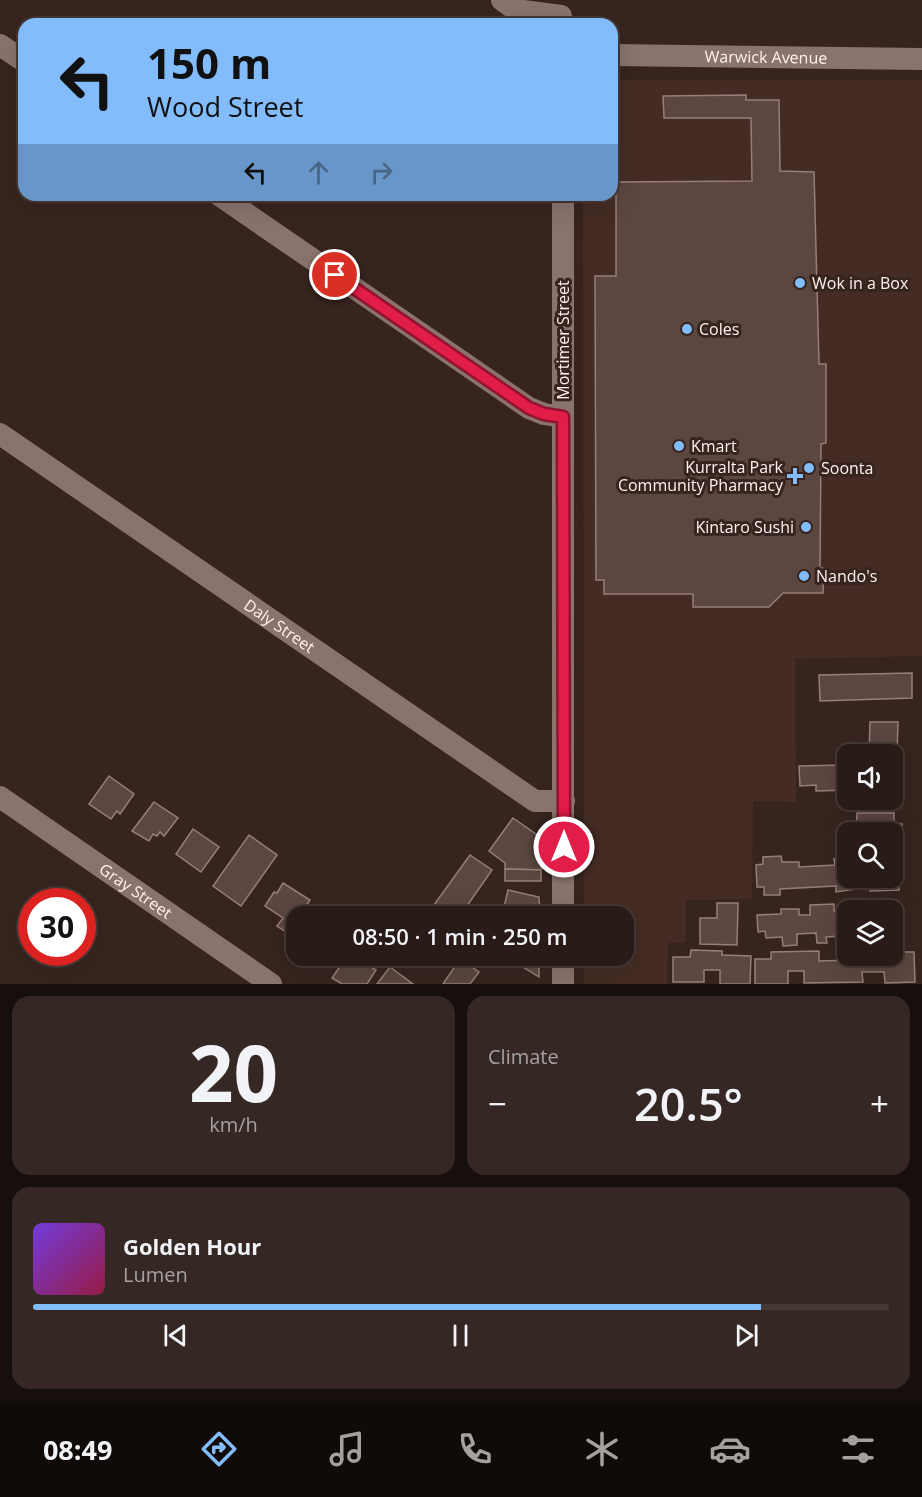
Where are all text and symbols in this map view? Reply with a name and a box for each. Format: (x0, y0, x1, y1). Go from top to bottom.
text: 150 m (147, 34, 271, 91)
icon: left (48, 42, 126, 120)
street label: Warwick Avenue (705, 45, 827, 69)
text: Wood Street (147, 88, 303, 125)
icon: left (239, 156, 272, 189)
icon: ahead (302, 156, 335, 189)
icon: right (365, 156, 398, 189)
pin (309, 249, 360, 300)
icon: arrive (318, 258, 351, 291)
place label: Wok in a Box (812, 272, 909, 294)
marker: Wok in a Box (793, 276, 807, 290)
street label: Mortimer Street (552, 280, 574, 400)
place label: Coles (699, 318, 739, 340)
marker: Coles (680, 322, 694, 336)
place label: Kmart (691, 435, 737, 457)
marker: Kmart (672, 439, 686, 453)
place label: Kurralta Park Community Pharmacy (618, 456, 784, 496)
place label: Soonta (821, 457, 873, 479)
marker: Soonta (802, 461, 816, 475)
marker: Kurralta Park Community Pharmacy (788, 469, 802, 483)
place label: Kintaro Sushi (695, 516, 794, 538)
marker: Kintaro Sushi (799, 520, 813, 534)
place label: Nando's (816, 565, 877, 587)
marker: Nando's (797, 569, 811, 583)
street label: Daly Street (240, 594, 320, 658)
map controls (837, 744, 903, 966)
button: sound (837, 744, 903, 810)
position arrow (532, 815, 596, 879)
button: search (837, 822, 903, 888)
street label: Gray Street (95, 858, 177, 924)
speed limit sign: 30 (18, 888, 96, 966)
button: layers (837, 900, 903, 966)
text: 08:50 · 1 min · 250 m (352, 921, 568, 951)
text: 20 (189, 1019, 278, 1125)
text: Climate (488, 1043, 559, 1070)
text: 20.5° (634, 1073, 743, 1134)
text: − (488, 1081, 507, 1126)
text: + (870, 1081, 889, 1126)
text: km/h (209, 1111, 258, 1138)
text: Golden Hour (123, 1231, 261, 1261)
text: Lumen (123, 1261, 188, 1288)
icon: previous (159, 1319, 192, 1352)
icon: pause (444, 1319, 477, 1352)
icon: next (730, 1319, 763, 1352)
icon: directions (198, 1428, 240, 1470)
icon: music (326, 1428, 368, 1470)
icon: phone (454, 1428, 496, 1470)
icon: climate (581, 1428, 623, 1470)
icon: car (709, 1428, 751, 1470)
icon: filters (837, 1428, 879, 1470)
text: 08:49 (43, 1431, 112, 1468)

